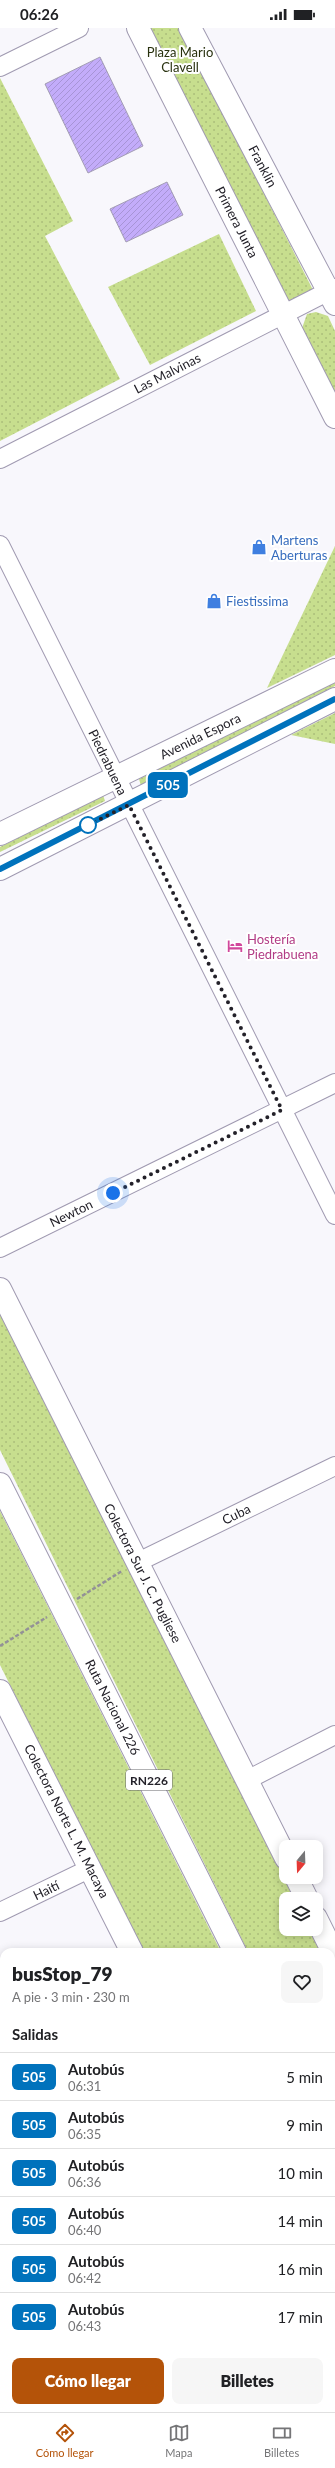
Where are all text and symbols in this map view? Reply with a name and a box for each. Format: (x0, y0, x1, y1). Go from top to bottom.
text: 06:26 (20, 5, 59, 23)
park label: Plaza Mario Clavell (147, 44, 213, 75)
street label: Franklin (245, 142, 281, 190)
street label: Primera Junta (212, 184, 262, 260)
street label: Las Malvinas (131, 349, 203, 397)
place label: Martens Aberturas (271, 532, 328, 563)
shop icon: Martens Aberturas (250, 538, 268, 556)
shop icon: Fiestissima (205, 592, 223, 610)
place label: Fiestissima (226, 593, 288, 609)
street label: Avenida Espora (157, 710, 243, 762)
street label: Piedrabuena (85, 726, 131, 798)
line badge: 505 (145, 772, 191, 798)
text: 505 (156, 776, 180, 793)
unlabelled marker (79, 816, 97, 834)
place label: Hostería Piedrabuena (247, 931, 318, 962)
hotel icon: Hostería Piedrabuena (226, 937, 244, 955)
your location (103, 1183, 123, 1203)
street label: Newton (47, 1196, 95, 1230)
street label: Cuba (219, 1500, 253, 1528)
street label: Colectora Sur J. C. Pugliese (101, 1501, 185, 1645)
street label: Ruta Nacional 226 (82, 1656, 144, 1758)
street label: Colectora Norte L. M. Macaya (21, 1741, 113, 1901)
road number: RN226 (126, 1770, 172, 1790)
north arrow (279, 1840, 323, 1884)
map controls (279, 1840, 323, 1936)
street label: Haití (30, 1876, 63, 1903)
button: layers (279, 1892, 323, 1936)
button: heart (281, 1961, 323, 2003)
text: busStop_79 (12, 1962, 113, 1985)
text: A pie · 3 min · 230 m (12, 1989, 130, 2005)
text: Salidas (12, 2025, 58, 2043)
text: Autobús (68, 2060, 124, 2078)
text: 505 (22, 2068, 46, 2085)
text: 5 min (286, 2068, 323, 2086)
text: 06:31 (68, 2078, 101, 2094)
text: Autobús (68, 2108, 124, 2126)
text: 505 (22, 2116, 46, 2133)
text: 9 min (286, 2116, 323, 2134)
text: 06:35 (68, 2126, 101, 2142)
text: Autobús (68, 2156, 124, 2174)
text: 505 (22, 2164, 46, 2181)
text: 10 min (277, 2164, 323, 2182)
text: 06:36 (68, 2174, 101, 2190)
text: Autobús (68, 2204, 124, 2222)
text: 505 (22, 2212, 46, 2229)
text: 14 min (277, 2212, 323, 2230)
text: 06:40 (68, 2222, 101, 2238)
text: Autobús (68, 2252, 124, 2270)
text: 505 (22, 2260, 46, 2277)
text: 16 min (277, 2260, 323, 2278)
text: 06:42 (68, 2270, 101, 2286)
text: Autobús (68, 2300, 124, 2318)
text: 505 (22, 2308, 46, 2325)
text: 17 min (277, 2308, 323, 2326)
text: 06:43 (68, 2318, 101, 2334)
button: Cómo llegar (12, 2358, 164, 2404)
button: Billetes (172, 2358, 323, 2404)
tab: Cómo llegar (36, 2422, 94, 2459)
tab: Mapa (165, 2422, 192, 2459)
tab: Billetes (264, 2422, 299, 2459)

